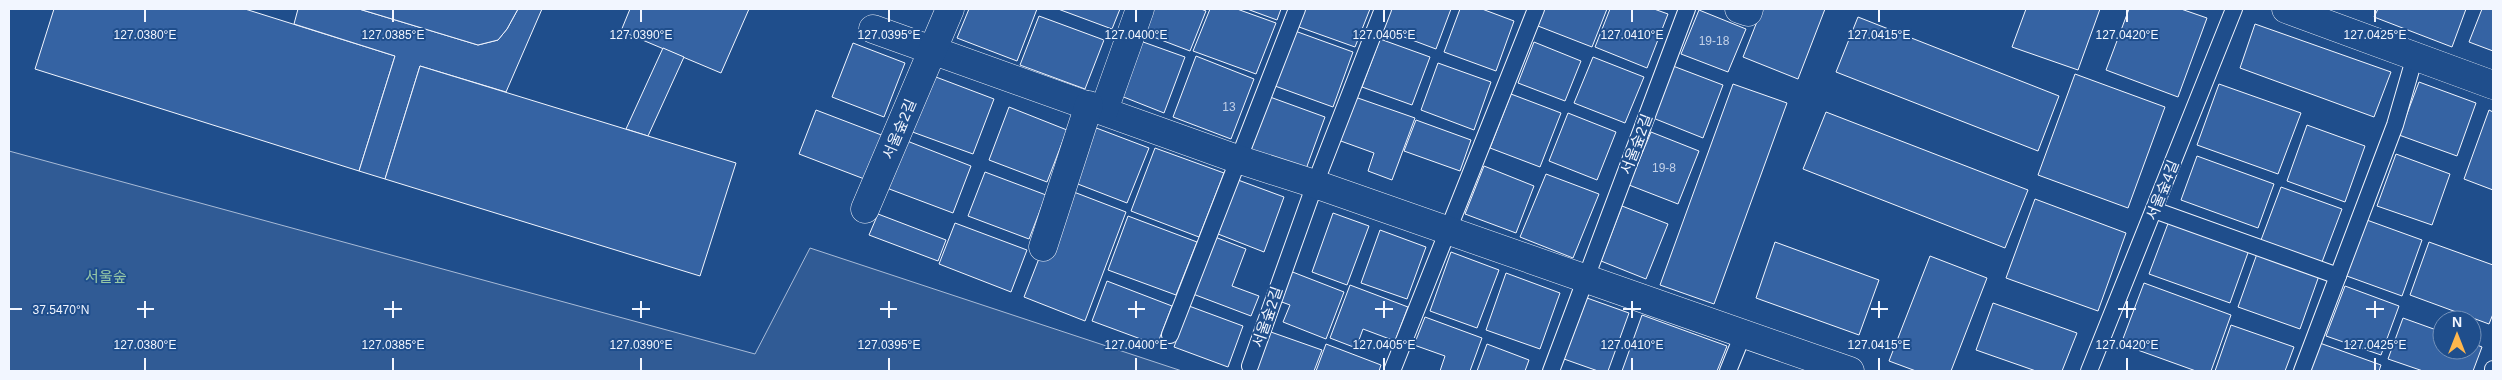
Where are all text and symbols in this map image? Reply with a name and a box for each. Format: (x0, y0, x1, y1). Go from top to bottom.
text: 127.0380°E (114, 28, 176, 42)
text: 127.0385°E (362, 28, 424, 42)
text: 127.0390°E (610, 28, 672, 42)
text: 127.0395°E (858, 28, 920, 42)
text: 127.0400°E (1105, 28, 1167, 42)
text: 127.0405°E (1353, 28, 1415, 42)
text: 127.0410°E (1601, 28, 1663, 42)
text: 127.0415°E (1848, 28, 1910, 42)
text: 127.0420°E (2096, 28, 2158, 42)
text: 127.0425°E (2344, 28, 2406, 42)
house number: 19-18 (1699, 34, 1730, 48)
street label: 서울숲2길 (879, 96, 919, 162)
house number: 13 (1222, 100, 1236, 114)
street label: 서울숲2길 (1617, 111, 1655, 177)
street label: 서울숲4길 (2142, 157, 2182, 223)
house number: 19-8 (1652, 161, 1676, 175)
park label: 서울숲 (85, 268, 127, 285)
street label: 서울숲2길 (1249, 284, 1285, 350)
text: 37.5470°N (33, 303, 89, 317)
north arrow (2432, 310, 2482, 360)
text: N (2452, 314, 2462, 330)
text: 127.0380°E (114, 338, 176, 352)
text: 127.0385°E (362, 338, 424, 352)
text: 127.0390°E (610, 338, 672, 352)
text: 127.0395°E (858, 338, 920, 352)
text: 127.0400°E (1105, 338, 1167, 352)
text: 127.0405°E (1353, 338, 1415, 352)
text: 127.0410°E (1601, 338, 1663, 352)
text: 127.0415°E (1848, 338, 1910, 352)
text: 127.0420°E (2096, 338, 2158, 352)
text: 127.0425°E (2344, 338, 2406, 352)

